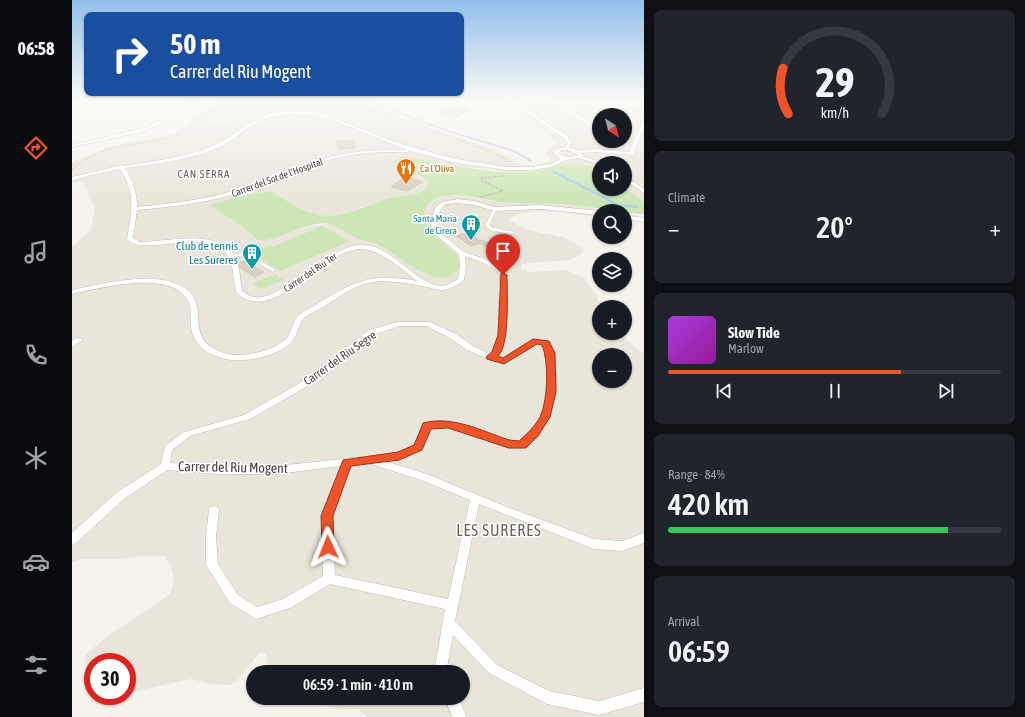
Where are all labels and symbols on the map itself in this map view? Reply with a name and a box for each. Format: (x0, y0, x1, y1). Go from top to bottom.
north arrow (592, 108, 632, 148)
street label: Carrer del Sot de l'Hospital (230, 156, 325, 199)
restaurant icon: Ca l'Oliva (395, 157, 417, 185)
place label: Ca l'Oliva (420, 163, 455, 174)
district label: CAN SERRA (177, 168, 231, 180)
place label: Santa Maria de Cirera (413, 213, 457, 236)
building icon: Santa Maria de Cirera (460, 213, 482, 241)
pin (486, 234, 520, 275)
place label: Club de tennis Les Sureres (176, 239, 238, 267)
building icon: Club de tennis Les Sureres (241, 242, 263, 270)
street label: Carrer del Riu Ter (282, 250, 340, 294)
street label: Carrer del Riu Segre (301, 328, 379, 388)
street label: Carrer del Riu Mogent (178, 458, 288, 476)
district label: LES SURERES (456, 521, 542, 539)
position arrow (307, 526, 349, 568)
speed limit sign: 30 (84, 653, 136, 705)

